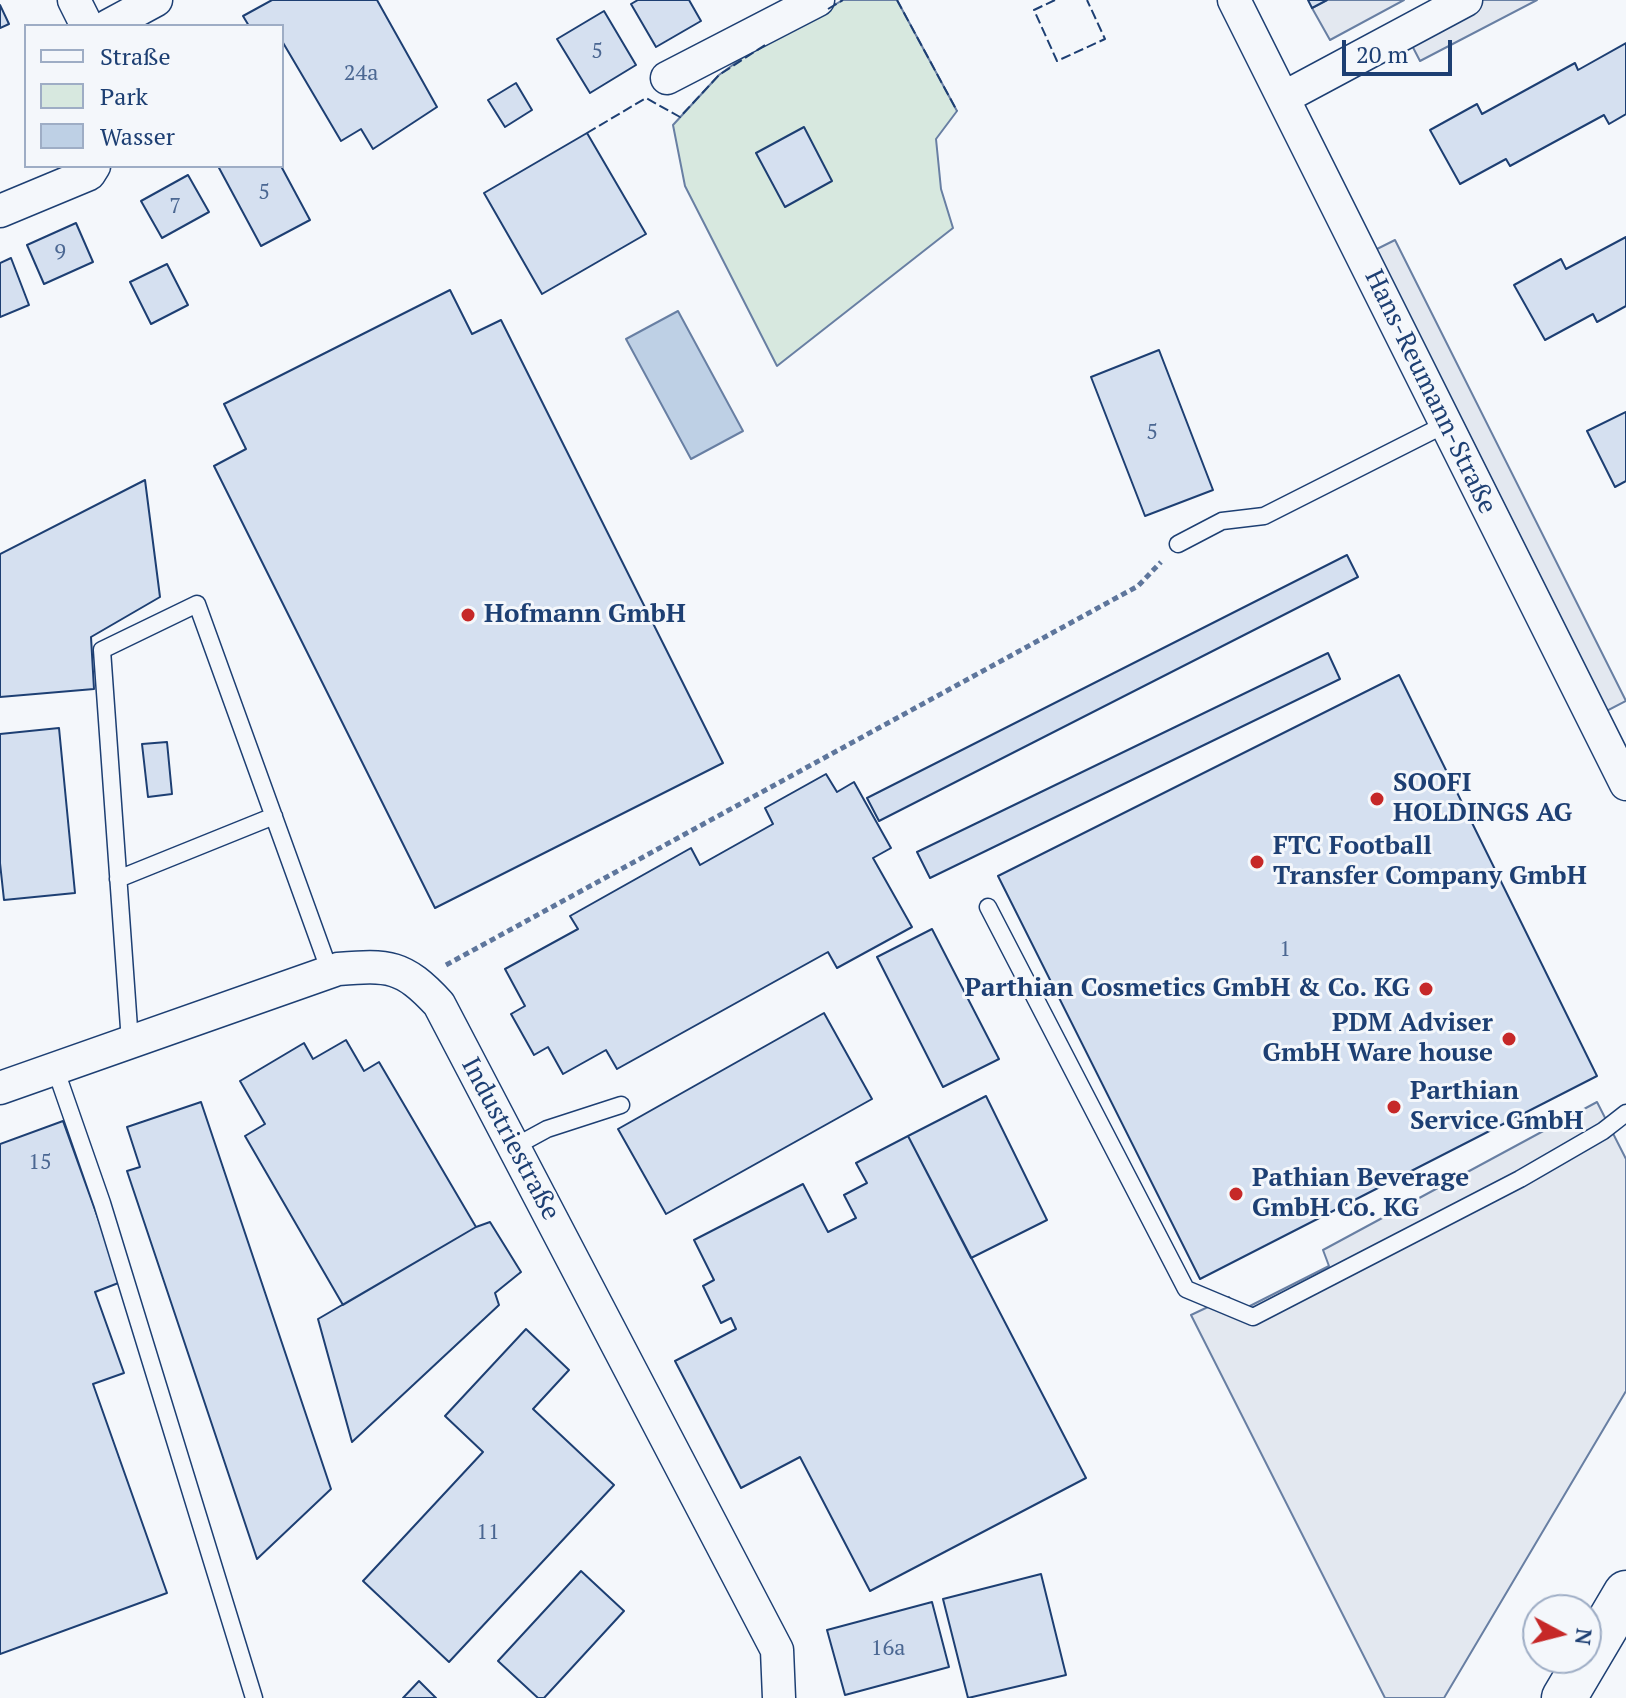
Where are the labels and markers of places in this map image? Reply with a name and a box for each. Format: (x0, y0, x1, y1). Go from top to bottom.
place label: Hofmann GmbH (484, 599, 686, 631)
marker: Hofmann GmbH (459, 606, 477, 624)
place label: SOOFI HOLDINGS AG (1393, 768, 1572, 830)
marker: SOOFI HOLDINGS AG (1368, 790, 1386, 808)
place label: FTC Football Transfer Company GmbH (1273, 831, 1587, 892)
marker: FTC Football Transfer Company GmbH (1248, 853, 1266, 871)
place label: Parthian Cosmetics GmbH & Co. KG (965, 973, 1410, 1005)
marker: Parthian Cosmetics GmbH & Co. KG (1417, 980, 1435, 998)
place label: PDM Adviser GmbH Ware house (1263, 1008, 1493, 1070)
marker: PDM Adviser GmbH Ware house (1500, 1030, 1518, 1048)
place label: Parthian Service GmbH (1410, 1076, 1583, 1138)
marker: Parthian Service GmbH (1385, 1098, 1403, 1116)
place label: Pathian Beverage GmbH Co. KG (1252, 1163, 1469, 1224)
marker: Pathian Beverage GmbH Co. KG (1227, 1185, 1245, 1203)

